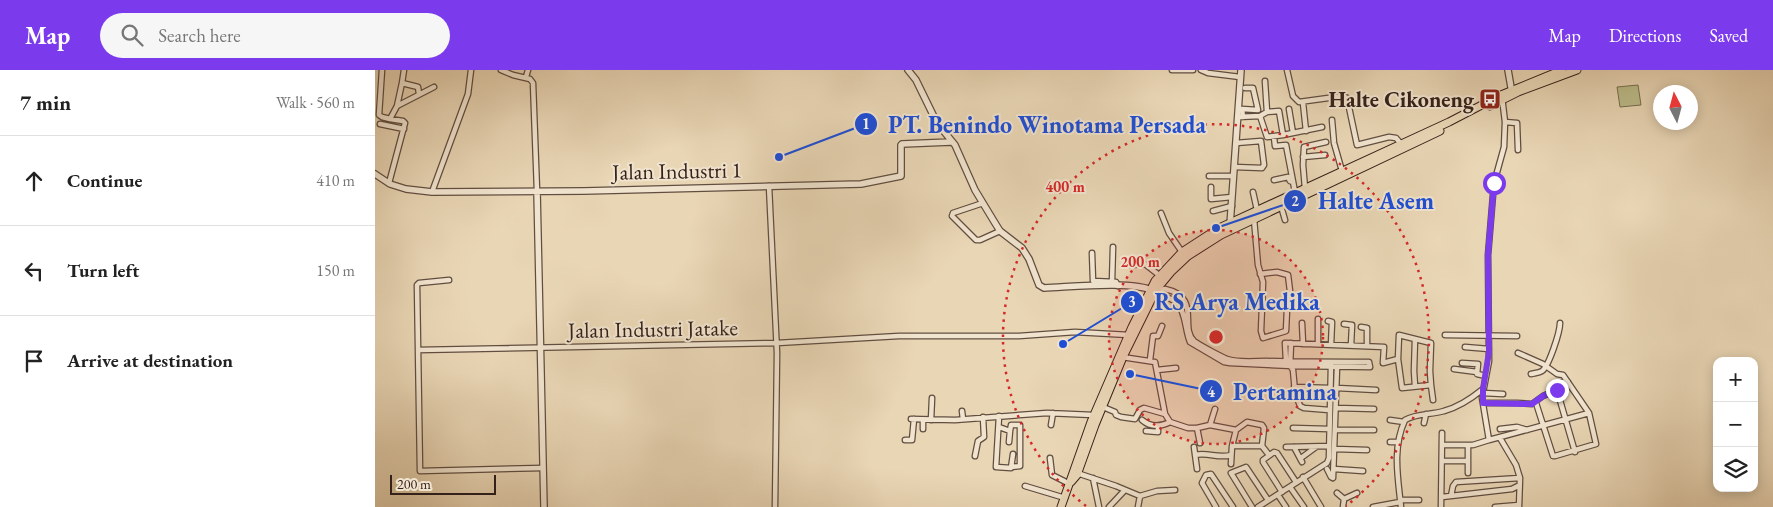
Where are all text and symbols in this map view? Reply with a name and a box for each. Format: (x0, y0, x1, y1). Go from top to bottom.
search box (100, 13, 450, 58)
text: Map (25, 20, 70, 51)
icon: search (118, 21, 146, 49)
text: Search here (158, 23, 241, 48)
text: Map (1549, 24, 1581, 47)
text: Directions (1609, 24, 1681, 47)
text: Saved (1709, 24, 1748, 47)
place label: Halte Cikoneng (1328, 85, 1475, 114)
north arrow (1653, 85, 1698, 130)
bus stop icon: Halte Cikoneng (1478, 87, 1502, 111)
text: 7 min (20, 89, 71, 116)
text: Walk · 560 m (276, 92, 355, 113)
callout: PT. Benindo Winotama Persada (853, 105, 1216, 144)
text: PT. Benindo Winotama Persada (888, 109, 1207, 140)
text: 1 (862, 114, 870, 133)
street label: Jalan Industri 1 (610, 155, 742, 187)
icon: ahead (20, 167, 48, 195)
text: Continue (67, 168, 142, 193)
text: 410 m (316, 170, 355, 191)
route start (1483, 172, 1506, 195)
text: 400 m (1045, 177, 1085, 196)
callout: Halte Asem (1283, 182, 1444, 221)
text: Halte Asem (1318, 185, 1434, 216)
text: 2 (1291, 191, 1299, 210)
text: 200 m (1120, 252, 1160, 271)
icon: left (20, 257, 48, 285)
text: Turn left (67, 258, 139, 283)
text: 150 m (316, 260, 355, 281)
callout: RS Arya Medika (1119, 282, 1330, 321)
text: RS Arya Medika (1154, 286, 1320, 318)
text: 3 (1128, 292, 1136, 311)
street label: Jalan Industri Jatake (566, 313, 739, 345)
centre of rings (1207, 328, 1225, 346)
icon: arrive (20, 347, 48, 375)
text: Arrive at destination (67, 348, 233, 373)
map controls (1713, 357, 1758, 492)
button: + (1713, 357, 1758, 402)
callout: Pertamina (1199, 372, 1347, 411)
text: Pertamina (1233, 376, 1337, 407)
route end (1546, 379, 1569, 402)
text: 4 (1207, 382, 1216, 401)
button: − (1713, 402, 1758, 447)
button: layers (1713, 447, 1758, 492)
scale bar (390, 472, 496, 495)
text: 200 m (397, 475, 431, 493)

